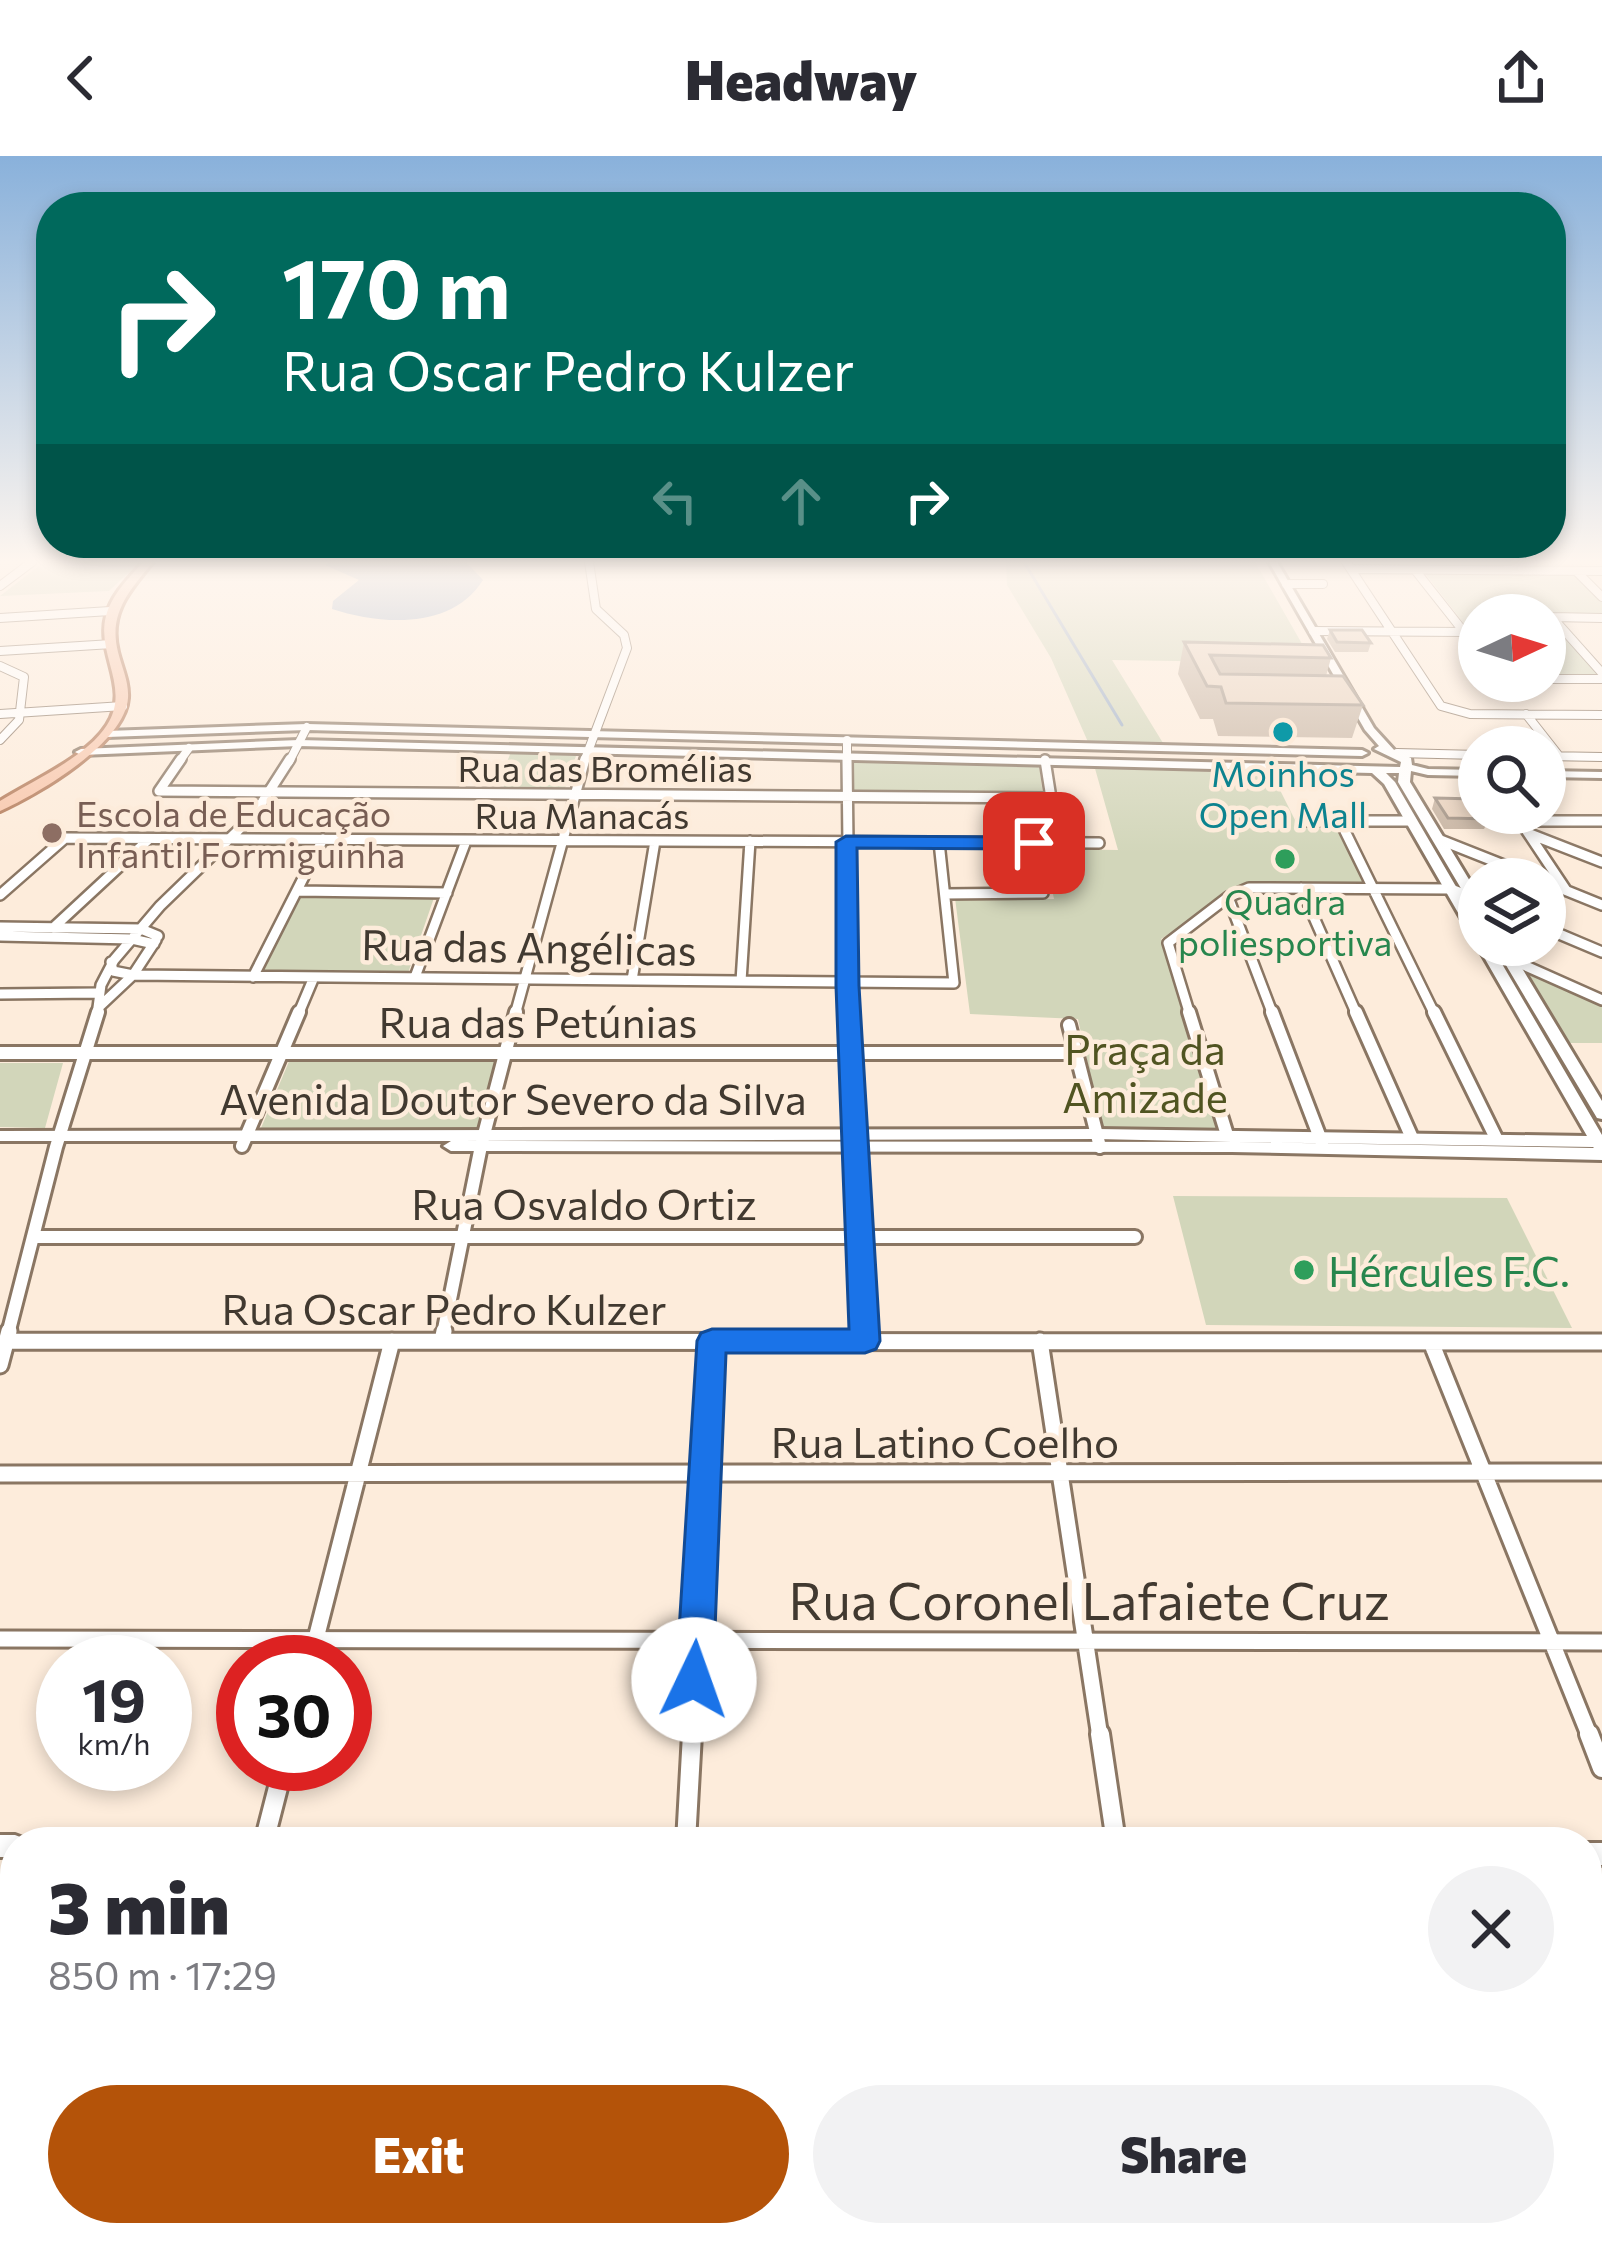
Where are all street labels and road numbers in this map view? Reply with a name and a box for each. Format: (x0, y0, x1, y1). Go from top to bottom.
street label: Rua das Bromélias (457, 745, 753, 789)
street label: Rua Manacás (475, 792, 690, 836)
street label: Rua das Angélicas (361, 917, 697, 975)
street label: Rua das Petúnias (379, 995, 697, 1047)
street label: Avenida Doutor Severo da Silva (219, 1072, 807, 1124)
street label: Rua Osvaldo Ortiz (411, 1177, 757, 1229)
street label: Rua Oscar Pedro Kulzer (221, 1282, 667, 1334)
street label: Rua Latino Coelho (771, 1415, 1119, 1467)
street label: Rua Coronel Lafaiete Cruz (788, 1568, 1390, 1631)

